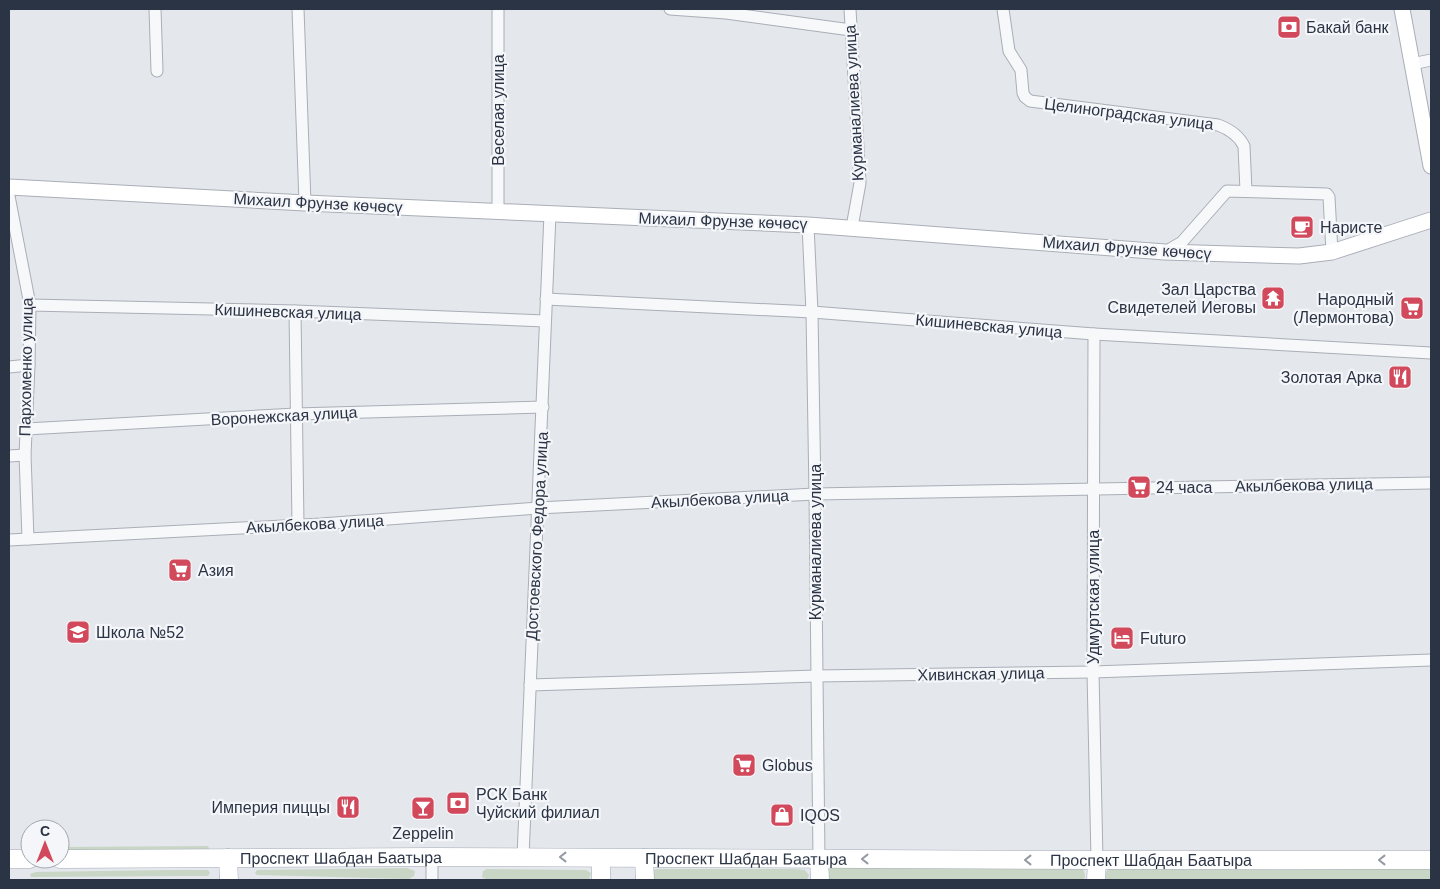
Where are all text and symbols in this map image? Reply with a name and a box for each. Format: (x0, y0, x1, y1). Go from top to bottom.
bank icon: Бакай банк (1276, 14, 1302, 40)
place label: Бакай банк (1306, 19, 1390, 36)
street label: Курманалиева улица (841, 24, 867, 182)
street label: Веселая улица (490, 54, 507, 166)
street label: Целиноградская улица (1043, 95, 1215, 133)
street label: Михаил Фрунзе көчөсү (233, 190, 403, 216)
street label: Михаил Фрунзе көчөсү (638, 210, 808, 232)
cafe icon: Наристе (1289, 214, 1315, 240)
place label: Наристе (1320, 219, 1382, 236)
street label: Михаил Фрунзе көчөсү (1042, 234, 1212, 262)
place label: Зал Царства Свидетелей Иеговы (1107, 281, 1256, 316)
temple icon: Зал Царства Свидетелей Иеговы (1260, 285, 1286, 311)
place label: Народный (Лермонтова) (1293, 291, 1394, 326)
supermarket icon: Народный (Лермонтова) (1399, 295, 1425, 321)
street label: Пархоменко улица (16, 297, 36, 437)
street label: Кишиневская улица (214, 301, 362, 323)
street label: Кишиневская улица (915, 311, 1063, 341)
restaurant icon: Золотая Арка (1387, 364, 1413, 390)
place label: Золотая Арка (1281, 369, 1382, 386)
street label: Воронежская улица (210, 404, 358, 428)
street label: Достоевского Федора улица (523, 431, 551, 641)
street label: Курманалиева улица (807, 464, 824, 620)
supermarket icon: 24 часа (1126, 474, 1152, 500)
street label: Акылбекова улица (1235, 475, 1373, 495)
place label: 24 часа (1156, 479, 1212, 496)
street label: Акылбекова улица (651, 487, 790, 511)
street label: Акылбекова улица (246, 512, 385, 536)
street label: Удмуртская улица (1085, 530, 1102, 664)
supermarket icon: Азия (167, 557, 193, 583)
place label: Азия (198, 562, 234, 579)
school or university icon: Школа №52 (65, 619, 91, 645)
place label: Школа №52 (96, 624, 184, 641)
hotel icon: Futuro (1109, 625, 1135, 651)
place label: Futuro (1140, 630, 1186, 647)
street label: Хивинская улица (917, 664, 1045, 684)
supermarket icon: Globus (731, 752, 757, 778)
place label: Globus (762, 757, 813, 774)
place label: РСК Банк Чуйский филиал (476, 786, 600, 821)
bank icon: РСК Банк Чуйский филиал (445, 790, 471, 816)
restaurant icon: Империя пиццы (335, 794, 361, 820)
bar icon: Zeppelin (410, 795, 436, 821)
place label: Империя пиццы (212, 799, 330, 816)
shop icon: IQOS (769, 802, 795, 828)
place label: IQOS (800, 807, 840, 824)
north arrow (20, 819, 70, 869)
text: С (40, 823, 50, 839)
place label: Zeppelin (392, 825, 454, 842)
street label: Проспект Шабдан Баатыра (240, 848, 442, 867)
street label: Проспект Шабдан Баатыра (645, 849, 847, 867)
street label: Проспект Шабдан Баатыра (1050, 851, 1252, 869)
one-way arrow (558, 852, 566, 862)
one-way arrow (861, 854, 868, 864)
one-way arrow (1023, 855, 1031, 865)
one-way arrow (1378, 855, 1386, 865)

